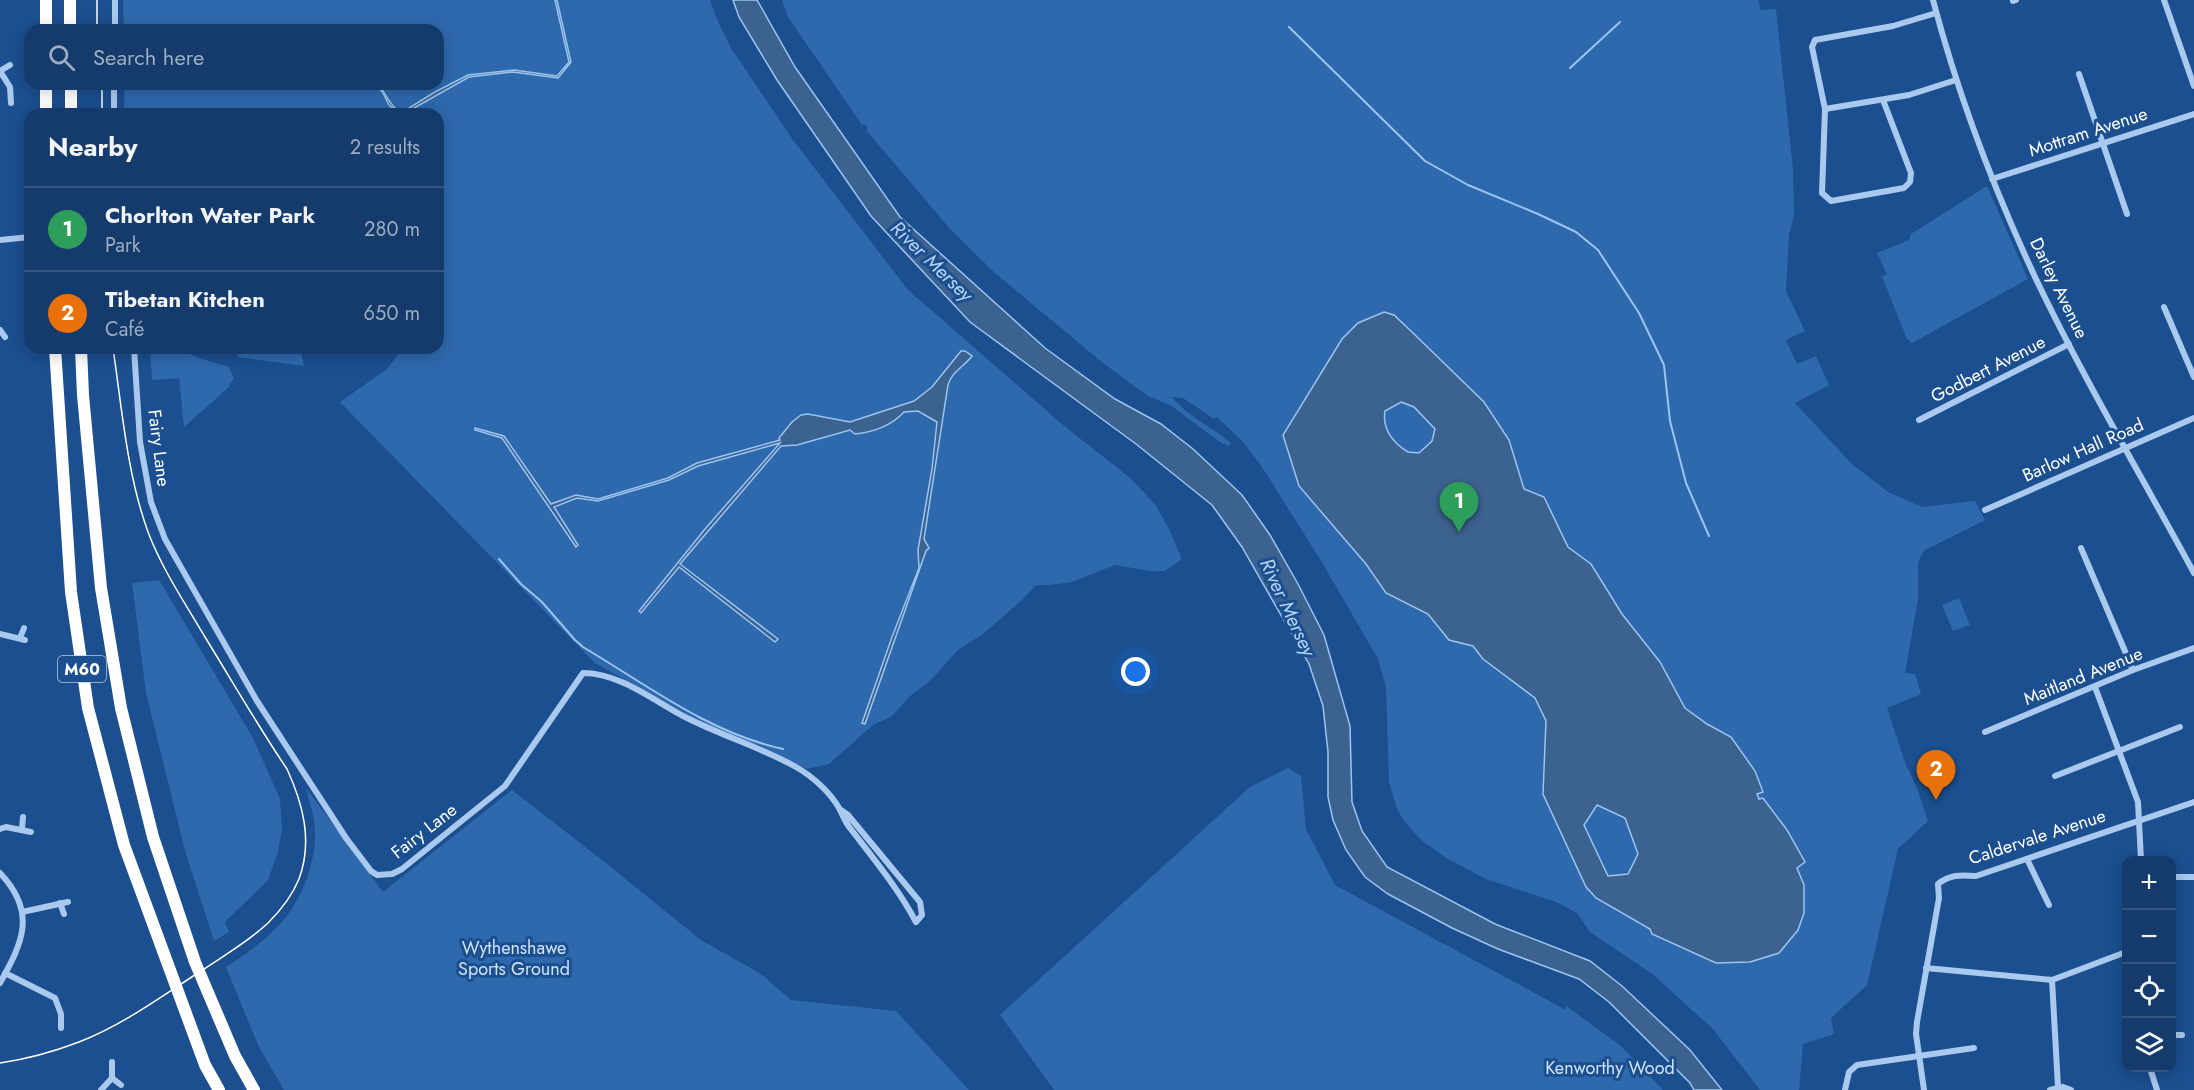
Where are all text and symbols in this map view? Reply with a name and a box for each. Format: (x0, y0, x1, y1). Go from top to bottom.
search box (24, 24, 444, 90)
icon: search (45, 41, 78, 74)
text: Search here (93, 41, 204, 73)
street label: Mottram Avenue (2025, 101, 2151, 163)
text: Nearby (48, 128, 137, 166)
text: 2 results (350, 133, 420, 162)
text: Chorlton Water Park (105, 199, 315, 231)
water label: River Mersey (884, 214, 981, 309)
text: 1 (62, 215, 73, 244)
text: 280 m (364, 215, 420, 244)
text: Park (105, 231, 141, 260)
street label: Darley Avenue (2023, 233, 2095, 343)
text: Tibetan Kitchen (105, 283, 265, 315)
text: 2 (61, 299, 74, 328)
text: 650 m (364, 299, 420, 328)
text: Café (105, 315, 144, 344)
street label: Godbert Avenue (1926, 329, 2050, 409)
street label: Fairy Lane (141, 408, 177, 488)
street label: Barlow Hall Road (2018, 412, 2148, 488)
pin: 1 (1440, 482, 1478, 532)
water label: River Mersey (1252, 553, 1324, 662)
street label: Maitland Avenue (2020, 640, 2146, 712)
road number: M60 (58, 656, 106, 682)
your location (1121, 657, 1150, 686)
pin: 2 (1916, 750, 1956, 800)
street label: Fairy Lane (386, 797, 462, 865)
street label: Caldervale Avenue (1965, 803, 2109, 871)
map controls (2122, 856, 2176, 1072)
button: + (2122, 856, 2176, 910)
button: − (2122, 910, 2176, 964)
park label: Wythenshawe Sports Ground (458, 935, 570, 982)
button: locate (2122, 964, 2176, 1018)
button: layers (2122, 1018, 2176, 1072)
park label: Kenworthy Wood (1545, 1055, 1675, 1081)

